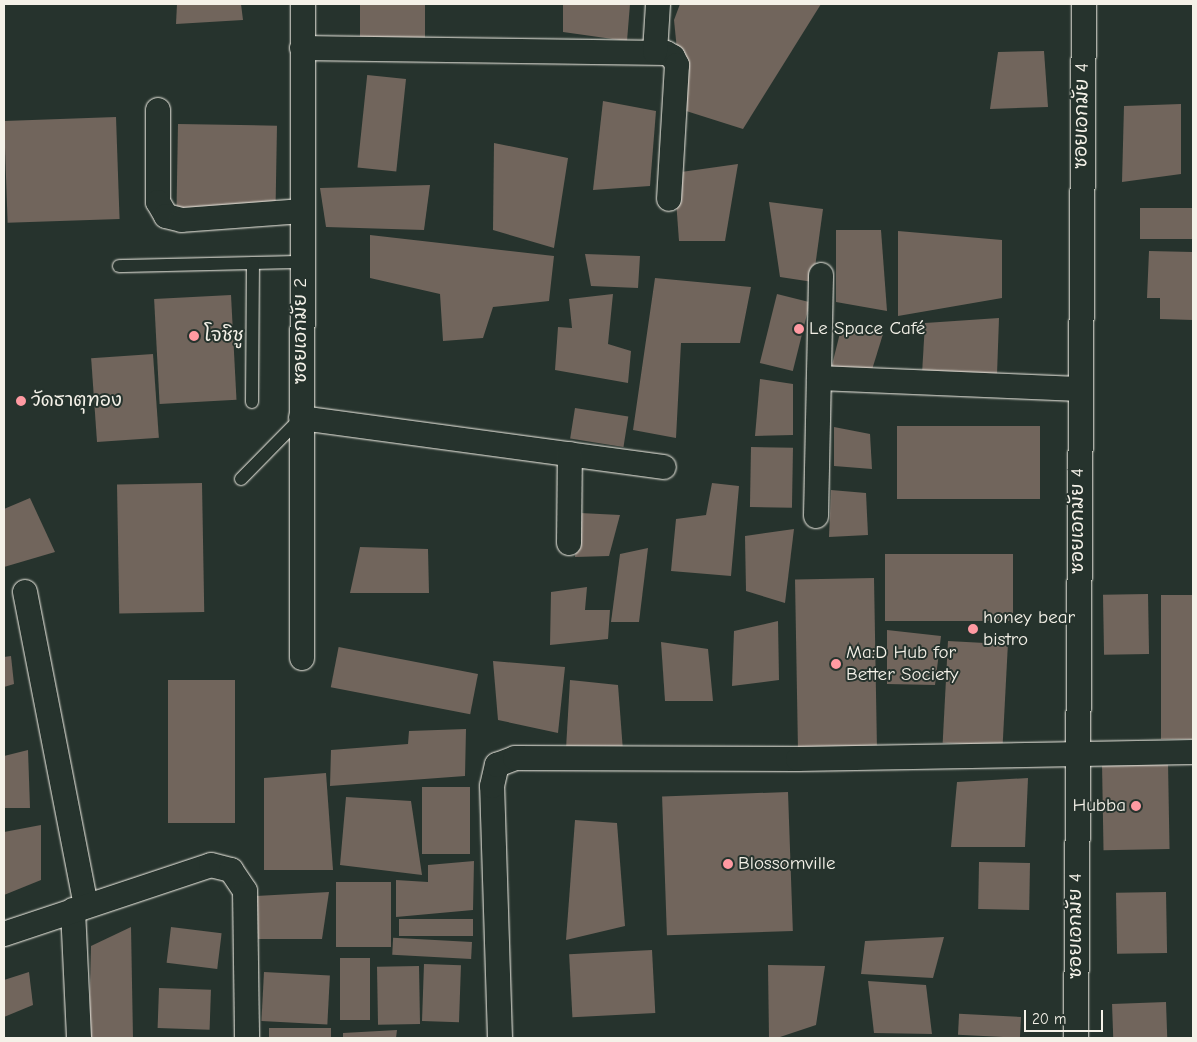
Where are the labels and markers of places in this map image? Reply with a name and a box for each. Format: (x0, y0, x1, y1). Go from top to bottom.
place label: Le Space Café (809, 318, 925, 340)
marker: Le Space Café (793, 323, 805, 335)
place label: โจชิชู (204, 325, 244, 347)
marker: โจชิชู (188, 330, 200, 342)
place label: วัดธาตุทอง (31, 390, 122, 412)
marker: วัดธาตุทอง (15, 395, 27, 407)
place label: honey bear bistro (983, 607, 1075, 651)
marker: honey bear bistro (967, 623, 979, 635)
place label: Ma:D Hub for Better Society (846, 642, 958, 686)
marker: Ma:D Hub for Better Society (830, 658, 842, 670)
place label: Hubba (1072, 795, 1126, 817)
marker: Hubba (1130, 800, 1142, 812)
place label: Blossomville (738, 853, 835, 875)
marker: Blossomville (722, 858, 734, 870)

